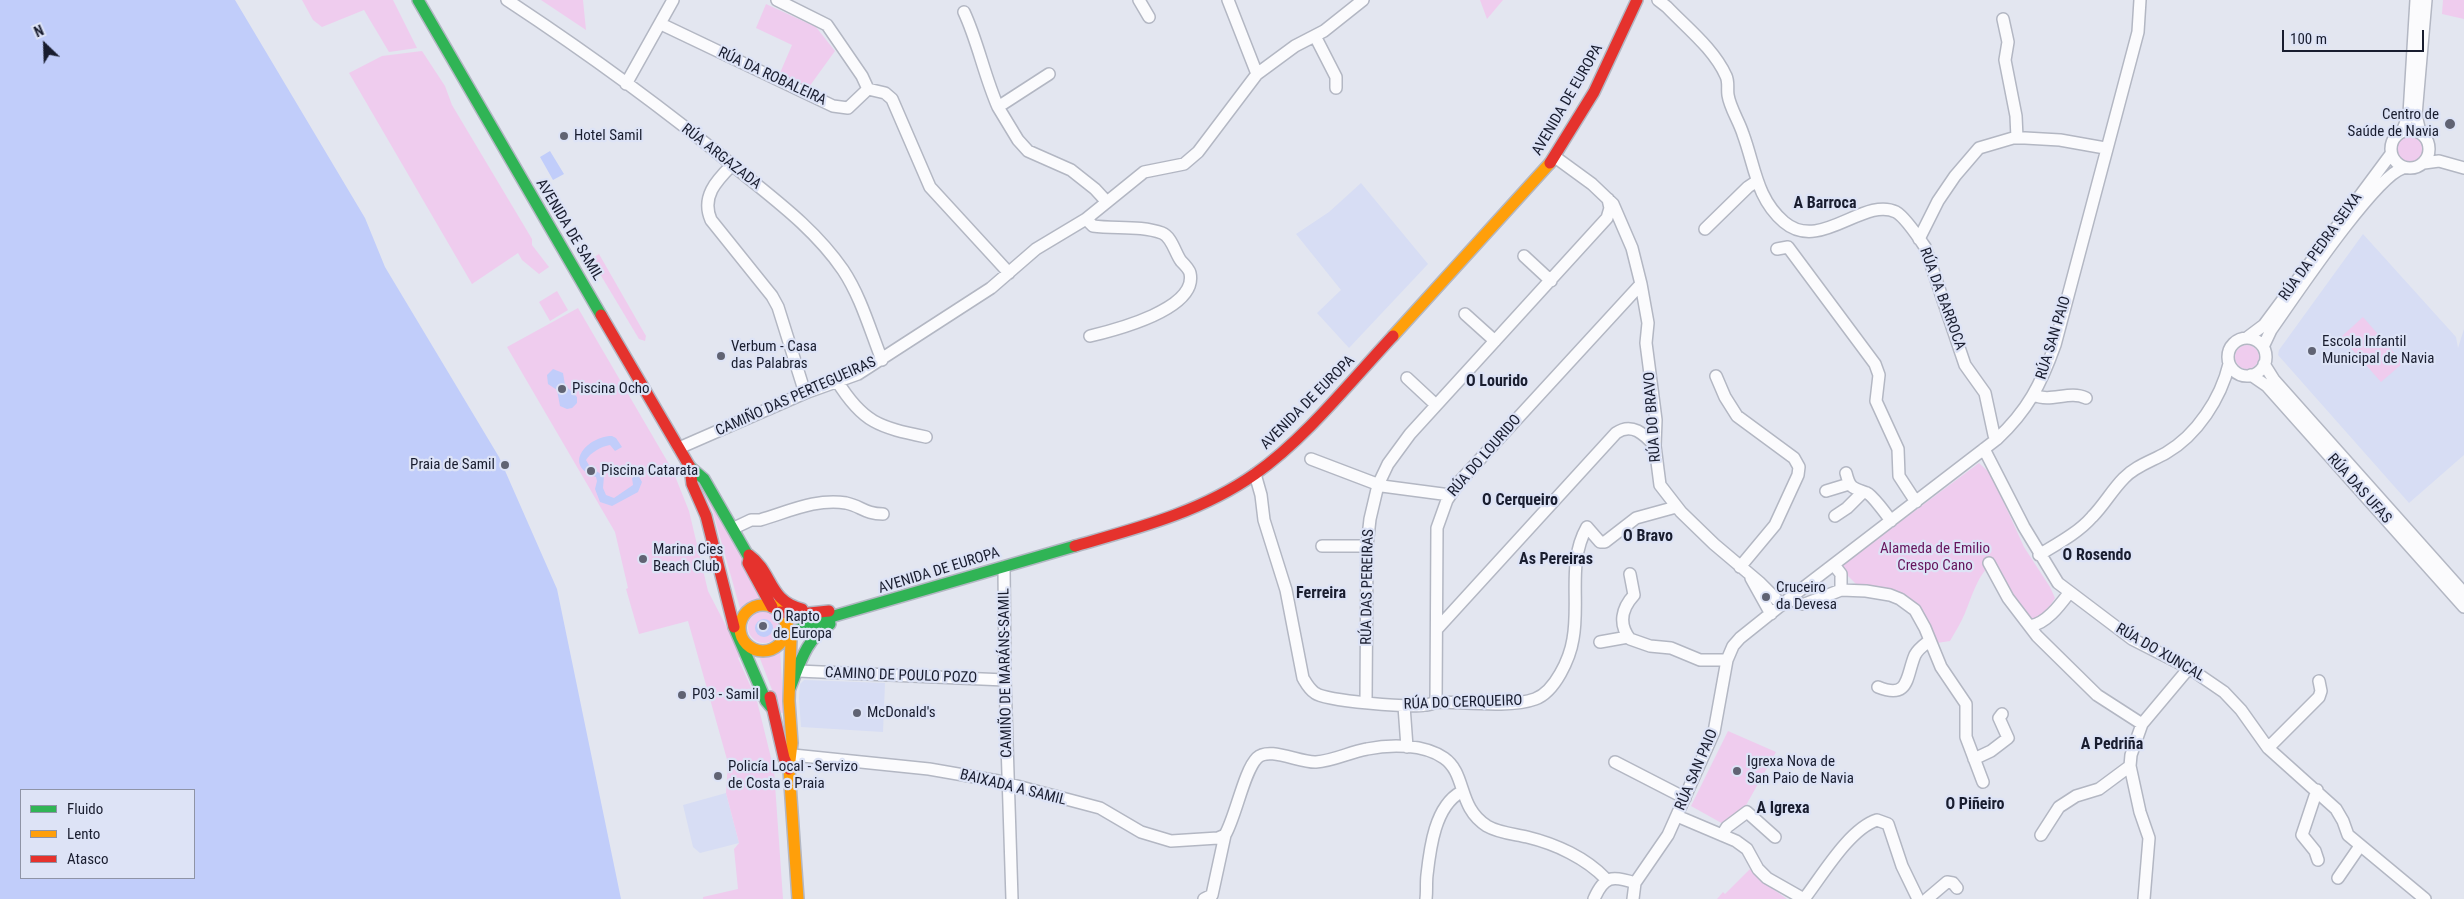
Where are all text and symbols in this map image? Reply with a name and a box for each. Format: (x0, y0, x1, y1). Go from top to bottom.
north arrow (20, 20, 70, 70)
scale bar (2284, 20, 2426, 52)
text: N (32, 22, 46, 40)
text: 100 m (2290, 30, 2327, 48)
street label: AVENIDA DE EUROPA (1529, 41, 1607, 159)
street label: RÚA DA ROBALEIRA (715, 44, 829, 110)
place label: Centro de Saúde de Navia (2348, 106, 2439, 141)
marker: Centro de Saúde de Navia (2443, 117, 2457, 131)
street label: RÚA ARGAZADA (678, 120, 764, 194)
place label: Hotel Samil (574, 127, 642, 145)
marker: Hotel Samil (558, 130, 570, 142)
street label: AVENIDA DE SAMIL (532, 176, 606, 284)
street label: RÚA DA PEDRA SEIXA (2276, 189, 2366, 305)
district label: A Barroca (1794, 194, 1856, 214)
street label: RÚA DA BARROCA (1915, 245, 1969, 353)
street label: RÚA SAN PAIO (2033, 294, 2075, 382)
place label: Escola Infantil Municipal de Navia (2322, 333, 2434, 368)
place label: Verbum - Casa das Palabras (731, 338, 817, 373)
marker: Escola Infantil Municipal de Navia (2306, 345, 2318, 357)
marker: Verbum - Casa das Palabras (715, 350, 727, 362)
street label: AVENIDA DE EUROPA (1257, 352, 1359, 454)
street label: CAMIÑO DAS PERTEGUEIRAS (713, 353, 879, 441)
street label: RÚA DO BRAVO (1641, 371, 1665, 463)
district label: O Lourido (1466, 372, 1528, 392)
place label: Piscina Ocho (572, 380, 650, 398)
marker: Piscina Ocho (556, 383, 568, 395)
street label: RÚA DO LOURIDO (1445, 411, 1525, 501)
street label: RÚA DAS UFAS (2323, 450, 2395, 528)
place label: Praia de Samil (410, 456, 495, 474)
marker: Praia de Samil (499, 459, 511, 471)
place label: Piscina Catarata (601, 462, 698, 480)
marker: Piscina Catarata (585, 465, 597, 477)
district label: O Cerqueiro (1482, 491, 1558, 511)
district label: O Bravo (1623, 527, 1673, 547)
street label: RÚA DAS PEREIRAS (1358, 529, 1378, 645)
park label: Alameda de Emilio Crespo Cano (1880, 540, 1990, 575)
place label: Marina Cies Beach Club (653, 541, 723, 576)
street label: AVENIDA DE EUROPA (876, 544, 1002, 598)
district label: O Rosendo (2063, 546, 2131, 566)
district label: As Pereiras (1519, 550, 1593, 570)
marker: Marina Cies Beach Club (637, 553, 649, 565)
place label: Cruceiro da Devesa (1776, 579, 1837, 614)
district label: Ferreira (1296, 584, 1346, 604)
street label: CAMIÑO DE MARÁNS-SAMIL (996, 588, 1016, 758)
marker: Cruceiro da Devesa (1760, 591, 1772, 603)
place label: O Rapto de Europa (773, 608, 832, 643)
marker: O Rapto de Europa (757, 620, 769, 632)
street label: RÚA DO XUNCAL (2112, 620, 2208, 686)
street label: CAMINO DE POULO POZO (825, 664, 977, 688)
place label: P03 - Samil (692, 686, 759, 704)
marker: P03 - Samil (676, 689, 688, 701)
street label: RÚA DO CERQUEIRO (1403, 692, 1523, 714)
place label: McDonald's (867, 704, 936, 722)
marker: McDonald's (851, 707, 863, 719)
street label: RÚA SAN PAIO (1672, 727, 1722, 813)
district label: A Pedriña (2081, 735, 2143, 755)
place label: Igrexa Nova de San Paio de Navia (1747, 753, 1854, 788)
place label: Policía Local - Servizo de Costa e Praia (728, 758, 858, 793)
marker: Igrexa Nova de San Paio de Navia (1731, 765, 1743, 777)
street label: BAIXADA A SAMIL (958, 766, 1068, 810)
marker: Policía Local - Servizo de Costa e Praia (712, 770, 724, 782)
legend (20, 789, 195, 879)
district label: O Piñeiro (1945, 795, 2005, 815)
district label: A Igrexa (1756, 799, 1810, 819)
text: Fluido (67, 800, 103, 818)
text: Lento (67, 825, 100, 843)
text: Atasco (67, 850, 108, 868)

